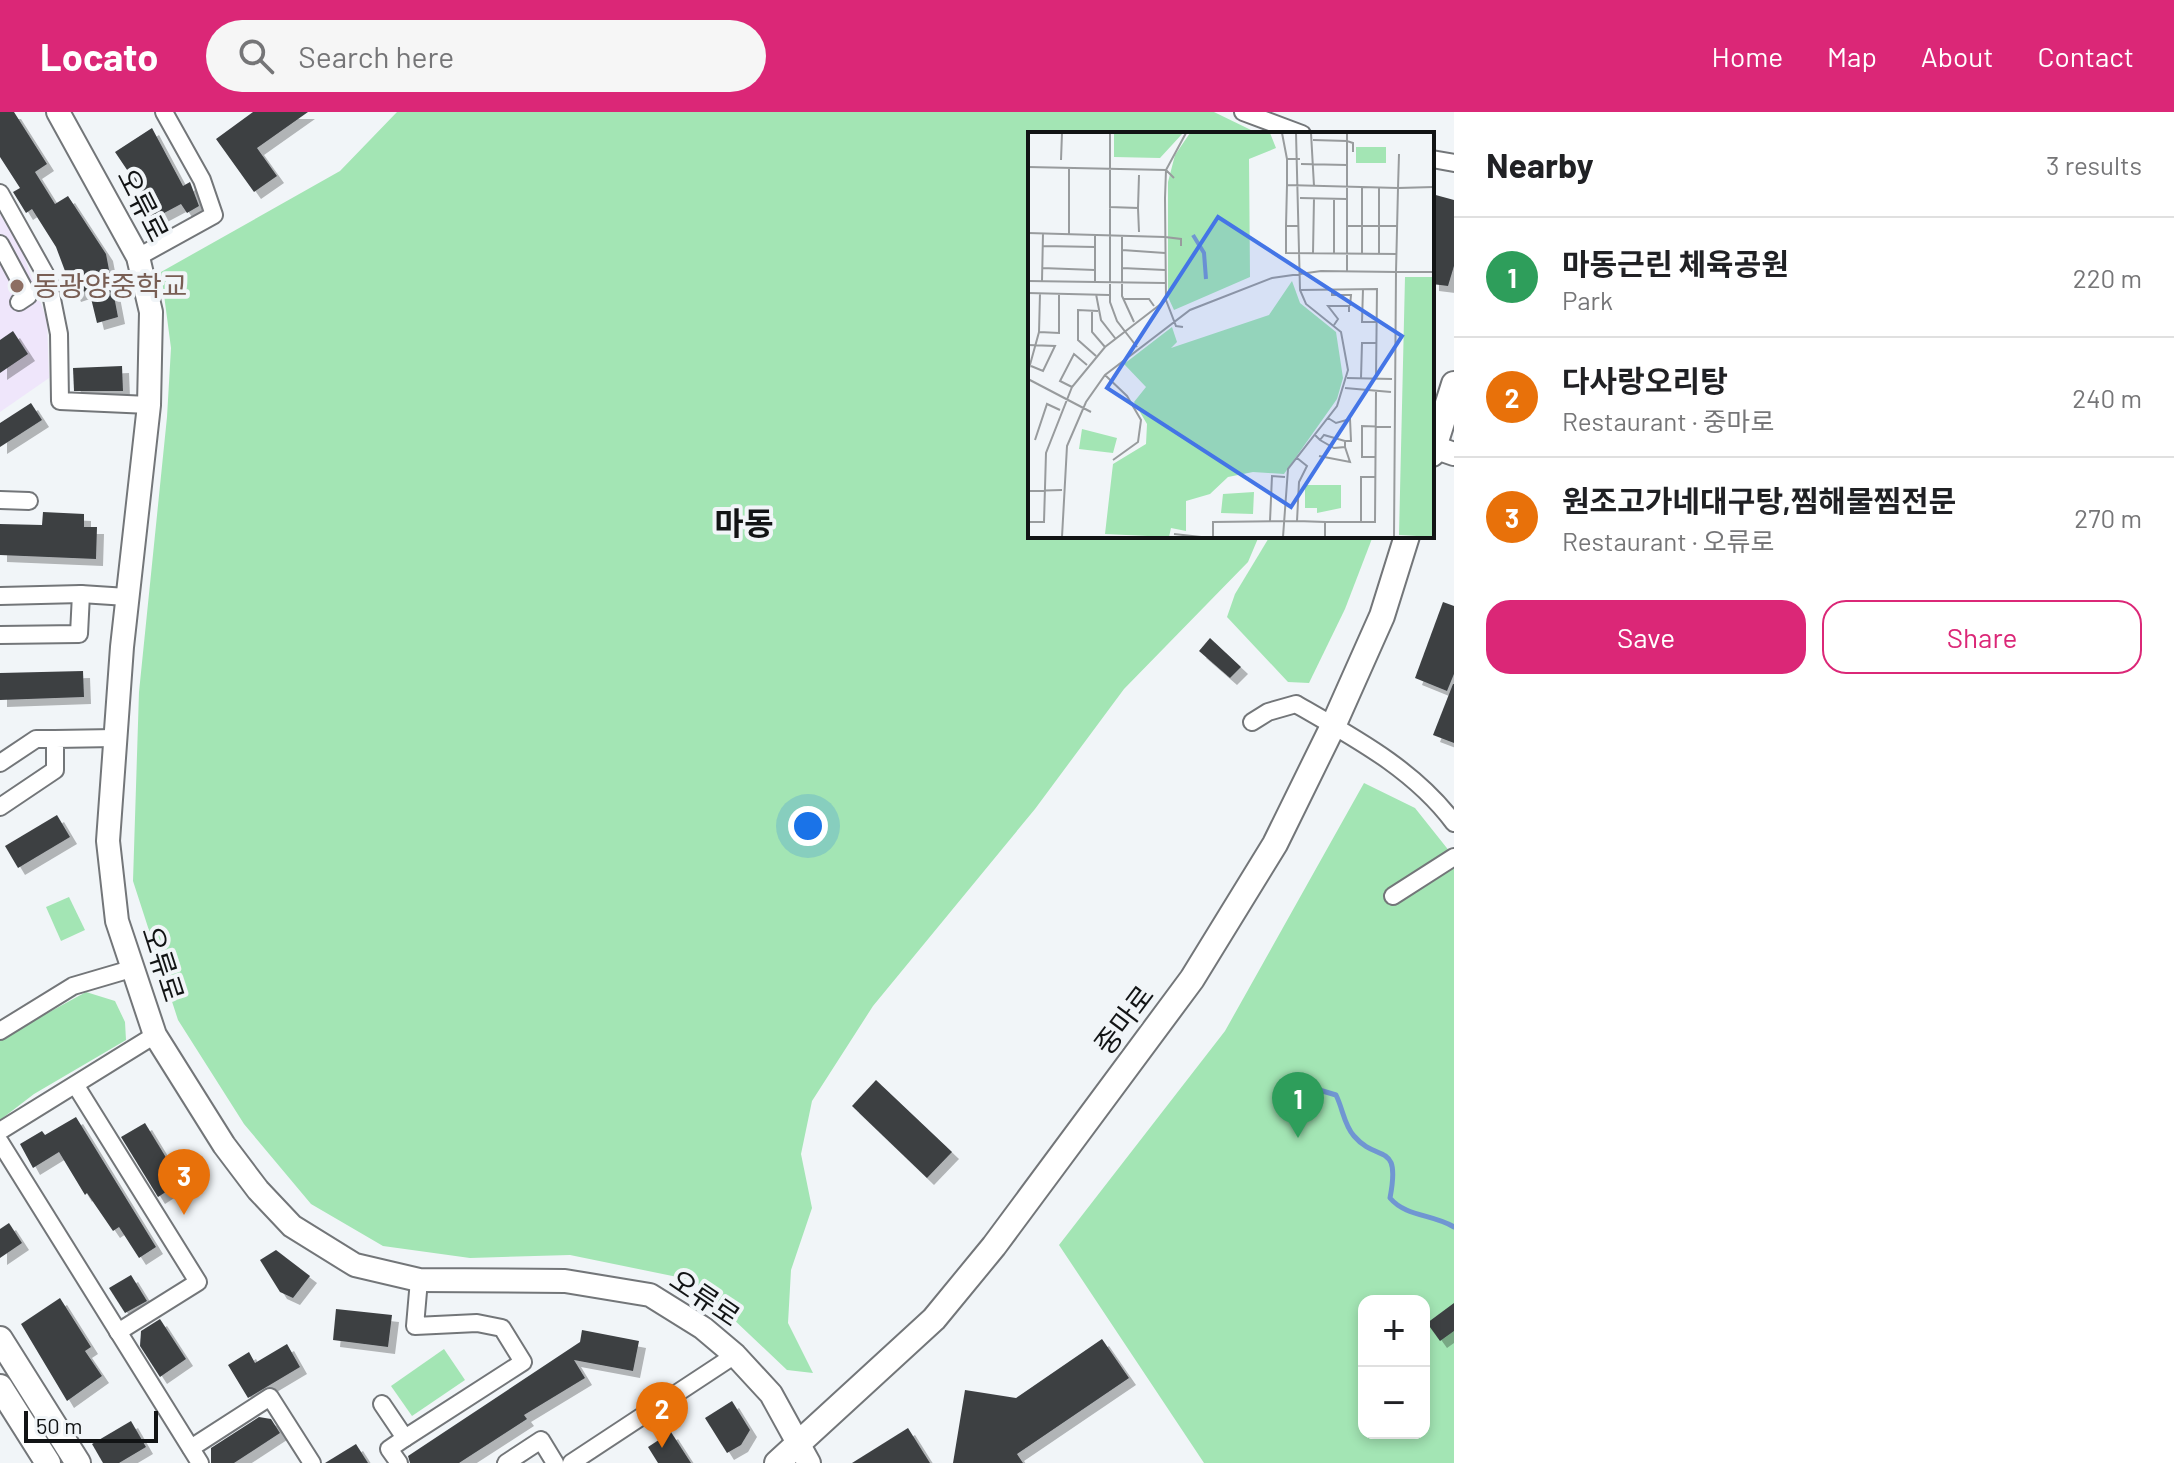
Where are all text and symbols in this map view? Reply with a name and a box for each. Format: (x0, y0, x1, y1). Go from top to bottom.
search box (206, 20, 766, 92)
text: Locato (40, 33, 158, 79)
icon: search (234, 34, 278, 78)
text: Search here (298, 38, 454, 74)
text: Home (1712, 39, 1783, 73)
text: Map (1827, 39, 1877, 73)
text: About (1921, 39, 1993, 73)
text: Contact (2037, 39, 2134, 73)
inset map (1028, 132, 1434, 538)
text: Nearby (1486, 144, 1594, 185)
text: 3 results (2046, 149, 2142, 180)
street label: 오류로 (111, 162, 177, 247)
text: 마동근린 체육공원 (1562, 245, 1789, 281)
text: 1 (1507, 262, 1517, 293)
text: 220 m (2073, 262, 2142, 293)
place label: 동광양중학교 (33, 268, 188, 302)
marker: 동광양중학교 (8, 277, 26, 295)
text: Park (1562, 284, 1613, 315)
text: 다사랑오리탕 (1562, 362, 1728, 398)
text: 2 (1505, 382, 1519, 413)
text: 240 m (2072, 382, 2142, 413)
text: Restaurant · 중마로 (1562, 405, 1774, 436)
text: 원조고가네대구탕,찜해물찜전문 (1562, 482, 1956, 518)
text: 3 (1505, 502, 1519, 533)
text: 270 m (2074, 502, 2142, 533)
district label: 마동 (715, 503, 773, 541)
text: Restaurant · 오류로 (1562, 525, 1774, 556)
button: Save (1486, 600, 1806, 674)
button: Share (1822, 600, 2142, 674)
your location (788, 806, 828, 846)
street label: 오류로 (136, 922, 192, 1006)
street label: 중마로 (1086, 978, 1160, 1060)
pin: 1 (1272, 1072, 1324, 1138)
pin: 3 (158, 1149, 210, 1215)
street label: 오류로 (664, 1261, 747, 1333)
map controls (1358, 1295, 1430, 1439)
button: + (1358, 1295, 1430, 1367)
button: − (1358, 1367, 1430, 1439)
pin: 2 (636, 1382, 688, 1448)
scale bar (24, 1407, 158, 1443)
text: 50 m (36, 1412, 82, 1438)

